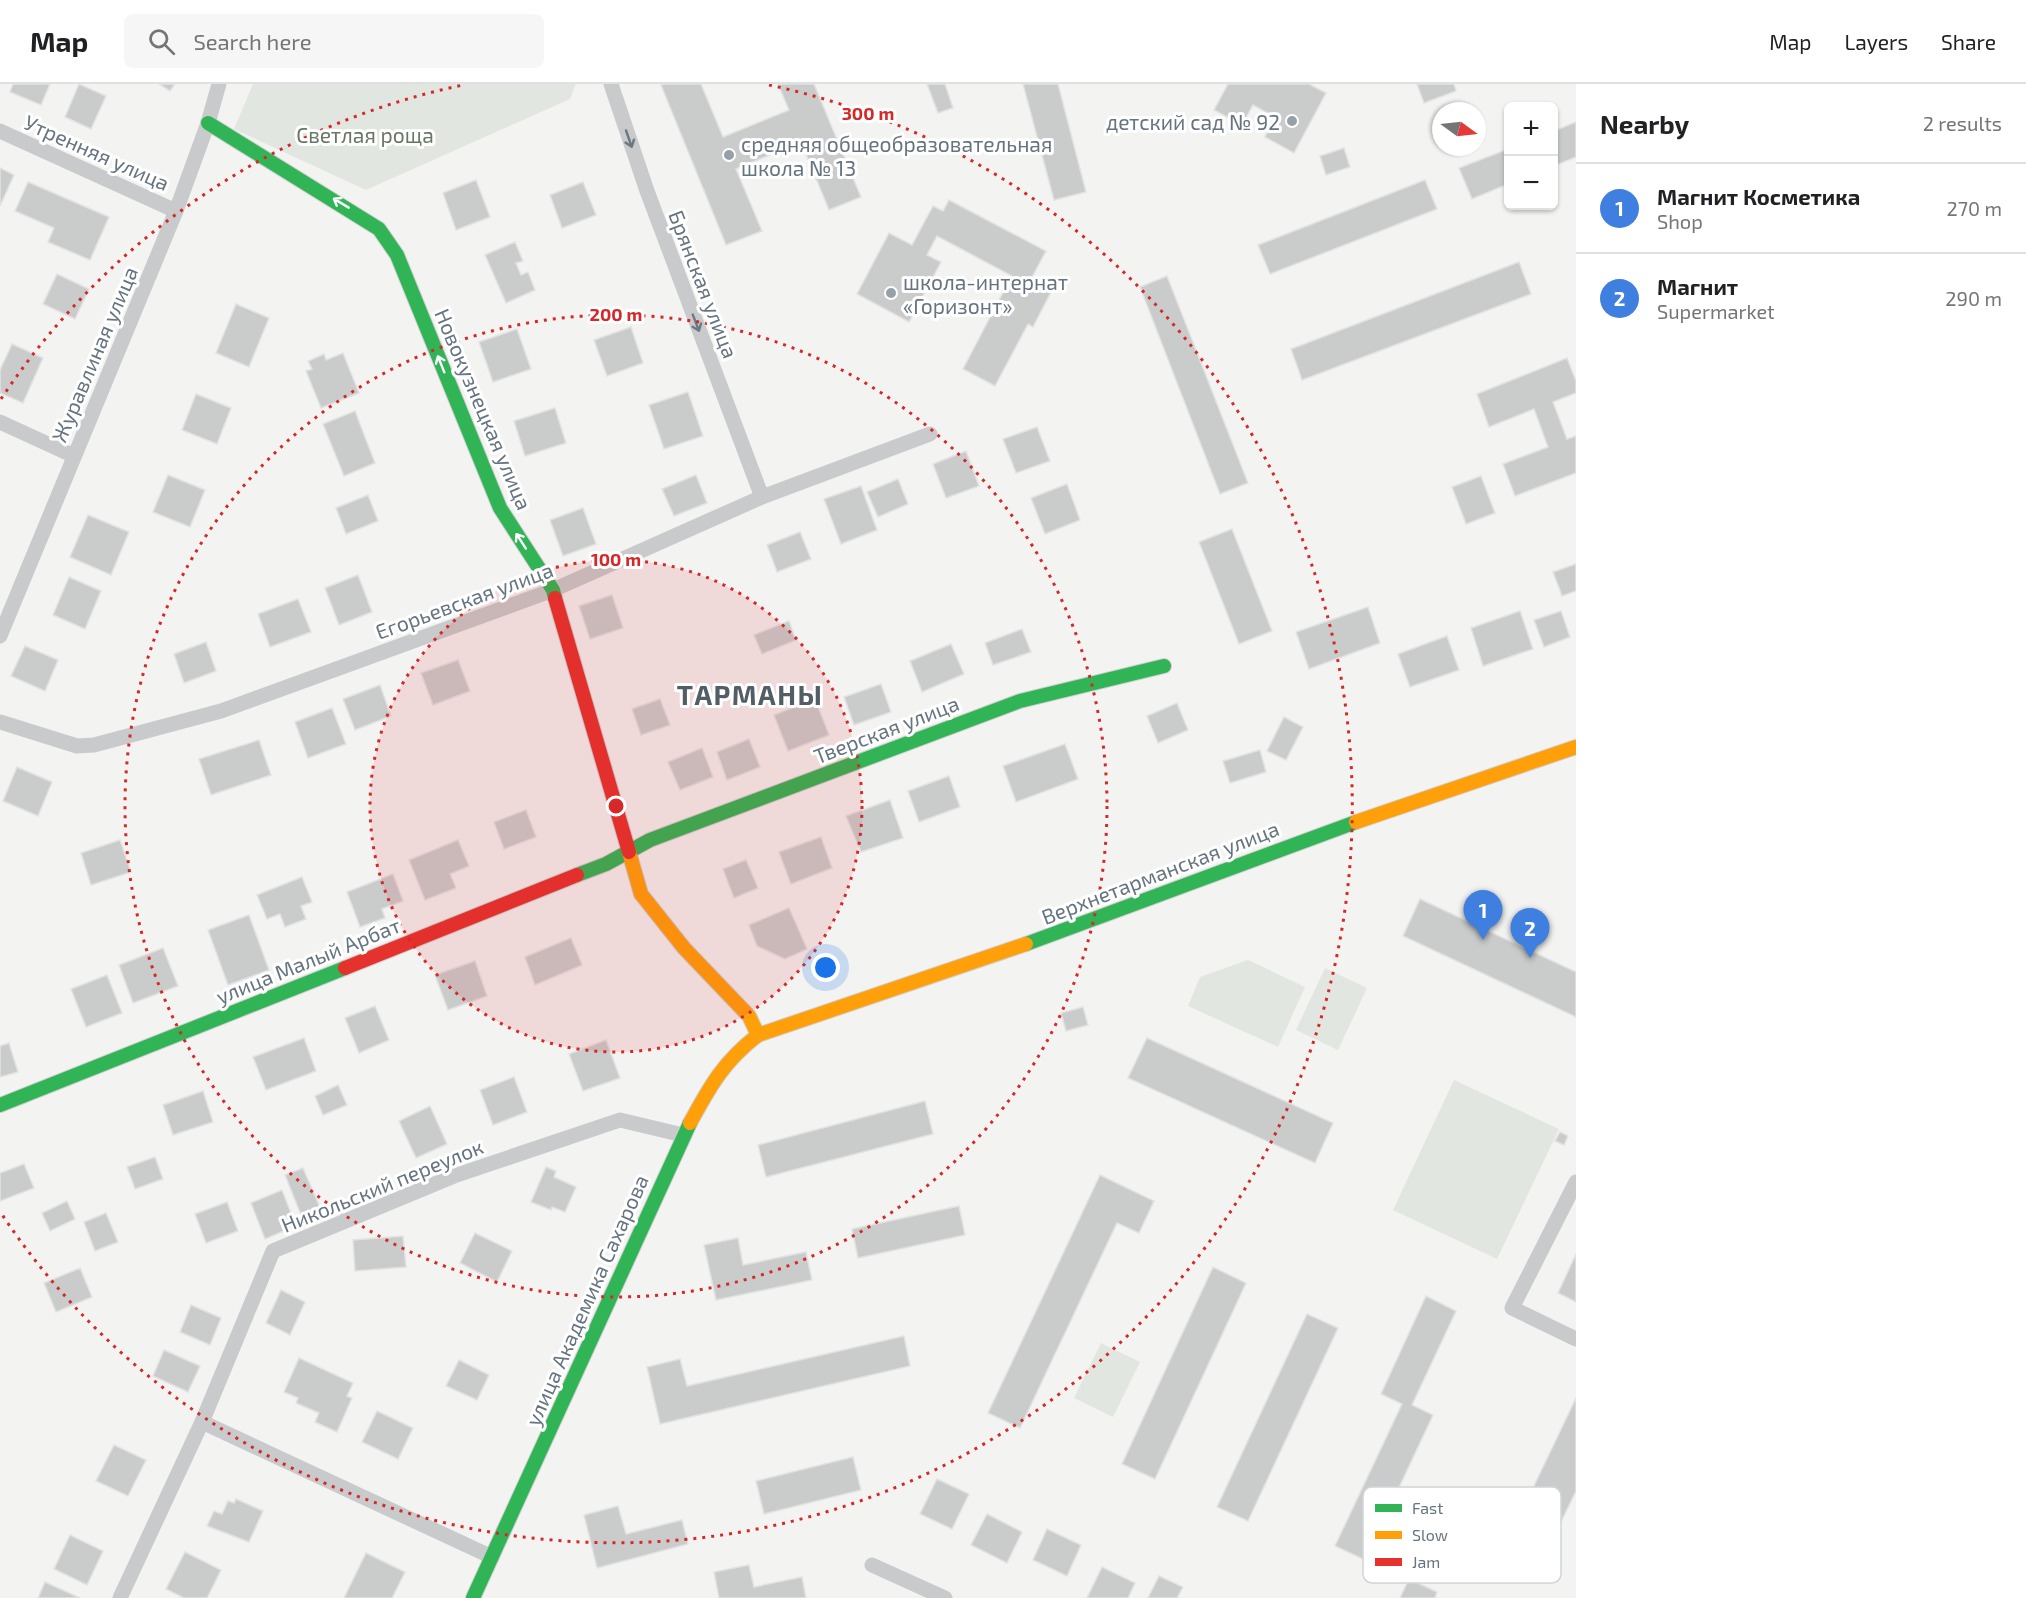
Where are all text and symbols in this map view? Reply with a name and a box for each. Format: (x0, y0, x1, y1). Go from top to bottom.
search box (124, 14, 544, 68)
text: Map (30, 24, 88, 58)
icon: search (145, 25, 178, 58)
text: Search here (193, 28, 312, 54)
text: Map (1769, 29, 1811, 54)
text: Layers (1844, 29, 1908, 54)
text: Share (1941, 29, 1996, 54)
text: 300 m (842, 102, 894, 124)
north arrow (1432, 102, 1486, 156)
map controls (1504, 102, 1558, 210)
button: + (1504, 102, 1558, 156)
text: Nearby (1600, 108, 1689, 139)
street label: Утренняя улица (20, 109, 173, 196)
place label: детский сад № 92 (1106, 109, 1280, 134)
text: 2 results (1923, 111, 2002, 135)
marker: детский сад № 92 (1285, 114, 1299, 128)
park label: Светлая роща (296, 122, 434, 147)
one-way arrow (625, 130, 636, 148)
place label: средняя общеобразовательная школа № 13 (741, 131, 1052, 180)
marker: средняя общеобразовательная школа № 13 (722, 148, 736, 162)
button: − (1504, 156, 1558, 210)
text: Магнит Косметика (1657, 183, 1860, 209)
text: 1 (1615, 196, 1624, 220)
text: 270 m (1946, 196, 2002, 220)
one-way arrow (333, 197, 350, 209)
street label: Брянская улица (663, 207, 744, 362)
text: Shop (1657, 209, 1703, 233)
street label: Журавлиная улица (46, 263, 143, 446)
place label: школа-интернат «Горизонт» (903, 269, 1068, 318)
text: Магнит (1657, 273, 1738, 299)
marker: школа-интернат «Горизонт» (884, 286, 898, 300)
text: 2 (1614, 286, 1625, 310)
text: 290 m (1945, 286, 2002, 310)
text: Supermarket (1657, 299, 1775, 323)
text: 200 m (590, 303, 642, 325)
street label: Новокузнецкая улица (429, 305, 538, 514)
one-way arrow (692, 313, 703, 331)
one-way arrow (435, 355, 446, 374)
one-way arrow (515, 533, 527, 550)
text: 100 m (591, 548, 641, 570)
street label: Егорьевская улица (372, 556, 557, 645)
district label: ТАРМАНЫ (677, 678, 823, 710)
street label: Тверская улица (810, 690, 962, 769)
centre of rings (606, 796, 626, 816)
street label: Верхнетарманская улица (1038, 815, 1283, 930)
pin: 1 (1464, 890, 1502, 940)
pin: 2 (1510, 908, 1550, 958)
street label: улица Малый Арбат (212, 912, 404, 1009)
your location (811, 953, 840, 982)
street label: Никольский переулок (277, 1133, 487, 1238)
street label: улица Академика Сахарова (519, 1171, 654, 1430)
legend (1363, 1487, 1561, 1583)
text: Fast (1412, 1498, 1443, 1517)
text: Slow (1412, 1525, 1448, 1544)
text: Jam (1412, 1552, 1440, 1571)

